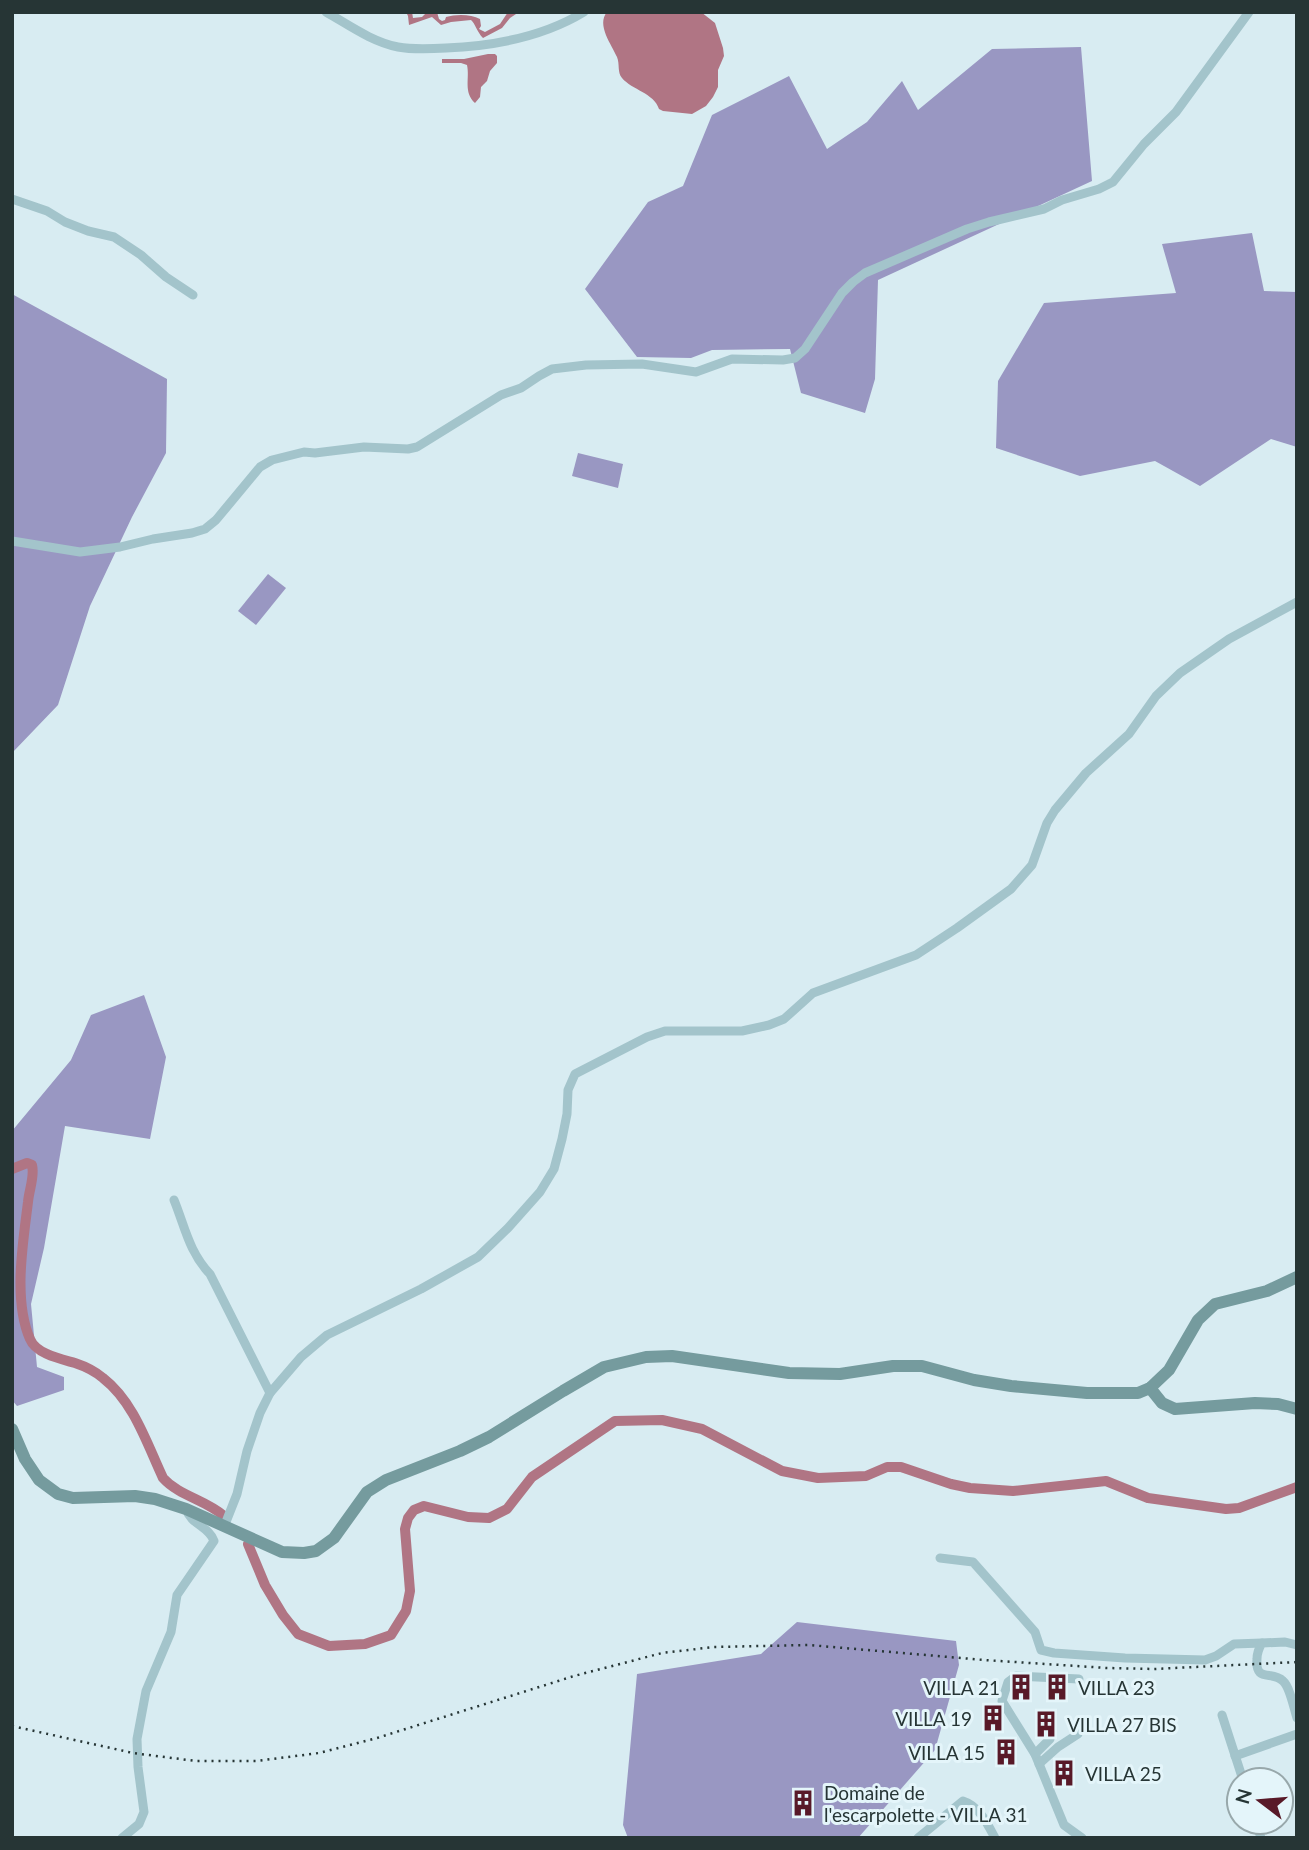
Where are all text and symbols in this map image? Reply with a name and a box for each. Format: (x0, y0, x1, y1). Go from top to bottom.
building icon: VILLA 21 (1006, 1672, 1036, 1702)
building icon: VILLA 23 (1042, 1672, 1072, 1702)
place label: VILLA 21 (923, 1676, 1000, 1699)
place label: VILLA 23 (1078, 1676, 1155, 1699)
building icon: VILLA 19 (978, 1703, 1008, 1733)
place label: VILLA 19 (895, 1707, 972, 1730)
building icon: VILLA 27 BIS (1031, 1709, 1061, 1739)
place label: VILLA 27 BIS (1067, 1713, 1177, 1736)
building icon: VILLA 15 (991, 1737, 1021, 1767)
place label: VILLA 15 (908, 1741, 985, 1764)
building icon: VILLA 25 (1049, 1758, 1079, 1788)
place label: VILLA 25 (1085, 1762, 1162, 1785)
north arrow (1225, 1766, 1295, 1836)
place label: Domaine de l'escarpolette - VILLA 31 (824, 1781, 1027, 1826)
text: N (1230, 1786, 1256, 1806)
building icon: Domaine de l'escarpolette - VILLA 31 (788, 1788, 818, 1818)

